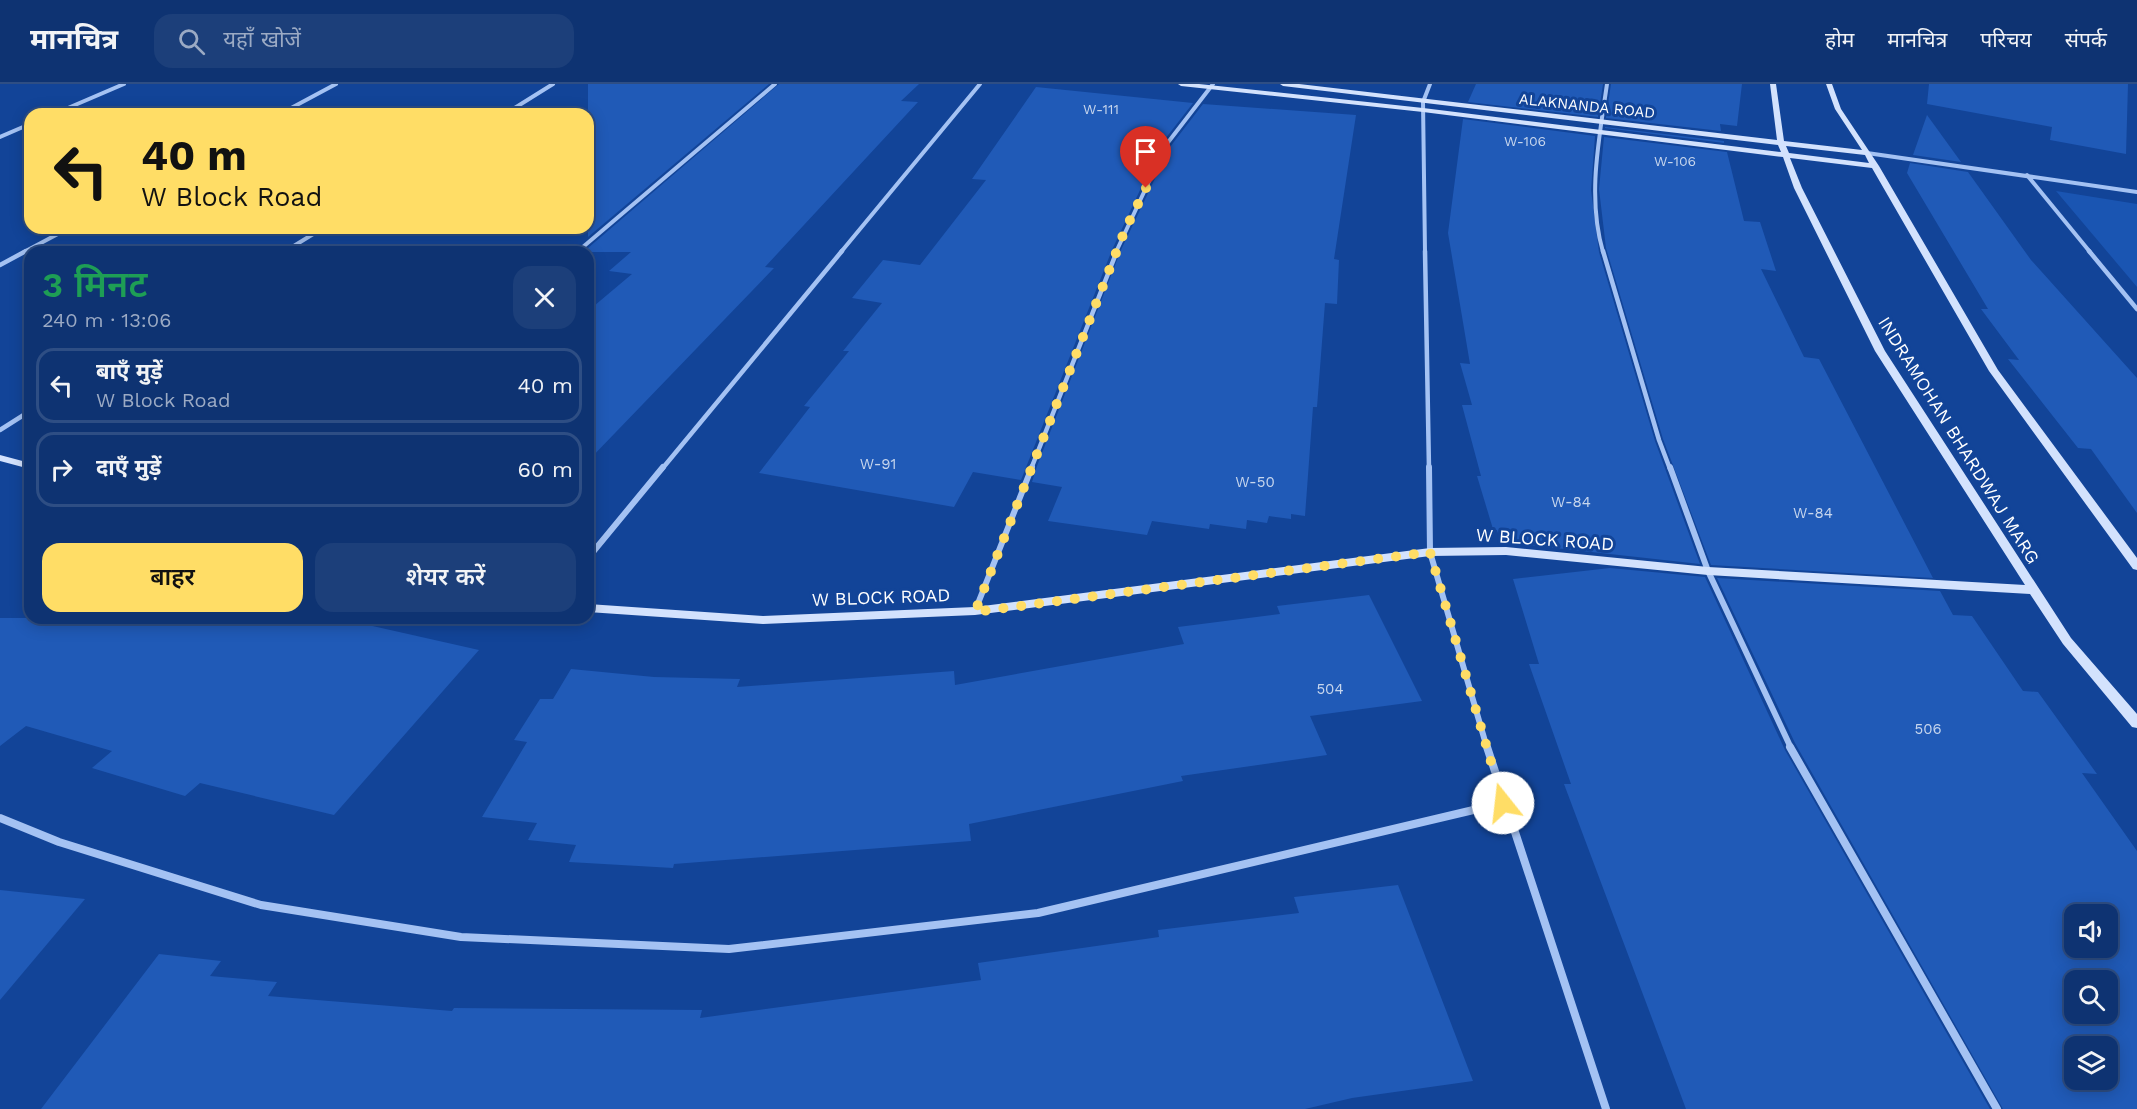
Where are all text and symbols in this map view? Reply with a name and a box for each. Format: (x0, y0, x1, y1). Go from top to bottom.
search box (154, 14, 574, 68)
text: मानचित्र (30, 23, 118, 56)
icon: search (175, 25, 208, 58)
text: यहाँ खोजें (223, 27, 301, 52)
text: होम (1825, 27, 1854, 52)
text: मानचित्र (1887, 27, 1947, 52)
text: परिचय (1980, 27, 2032, 52)
text: संपर्क (2065, 27, 2107, 52)
street label: ALAKNANDA ROAD (1518, 90, 1656, 122)
house number: W-111 (1083, 101, 1119, 117)
pin (1120, 126, 1171, 188)
text: 40 m (141, 131, 247, 180)
icon: left (42, 132, 120, 210)
house number: W-106 (1504, 133, 1546, 149)
icon: arrive (1129, 135, 1162, 168)
house number: W-106 (1654, 153, 1696, 169)
text: W Block Road (141, 181, 323, 213)
text: 3 मिनट (42, 264, 147, 306)
button: close (513, 266, 576, 329)
text: 240 m · 13:06 (42, 308, 171, 332)
street label: INDRAMOHAN BHARDWAJ MARG (1874, 313, 2044, 567)
text: बाएँ मुड़ें (96, 359, 163, 384)
icon: left (45, 369, 78, 402)
text: 40 m (517, 373, 573, 398)
text: W Block Road (96, 388, 230, 412)
icon: right (45, 453, 78, 486)
text: दाएँ मुड़ें (96, 455, 161, 480)
house number: W-91 (860, 455, 896, 473)
text: 60 m (517, 457, 573, 482)
house number: W-50 (1235, 473, 1275, 491)
house number: W-84 (1551, 493, 1591, 511)
house number: W-84 (1793, 504, 1833, 522)
street label: W BLOCK ROAD (1475, 524, 1615, 554)
button: बाहर (42, 543, 303, 612)
button: शेयर करें (315, 543, 576, 612)
street label: W BLOCK ROAD (811, 584, 951, 610)
house number: 504 (1316, 680, 1344, 698)
house number: 506 (1914, 720, 1942, 738)
position arrow (1471, 771, 1535, 835)
map controls (2064, 904, 2118, 1090)
button: sound (2064, 904, 2118, 958)
button: search (2064, 970, 2118, 1024)
button: layers (2064, 1036, 2118, 1090)

